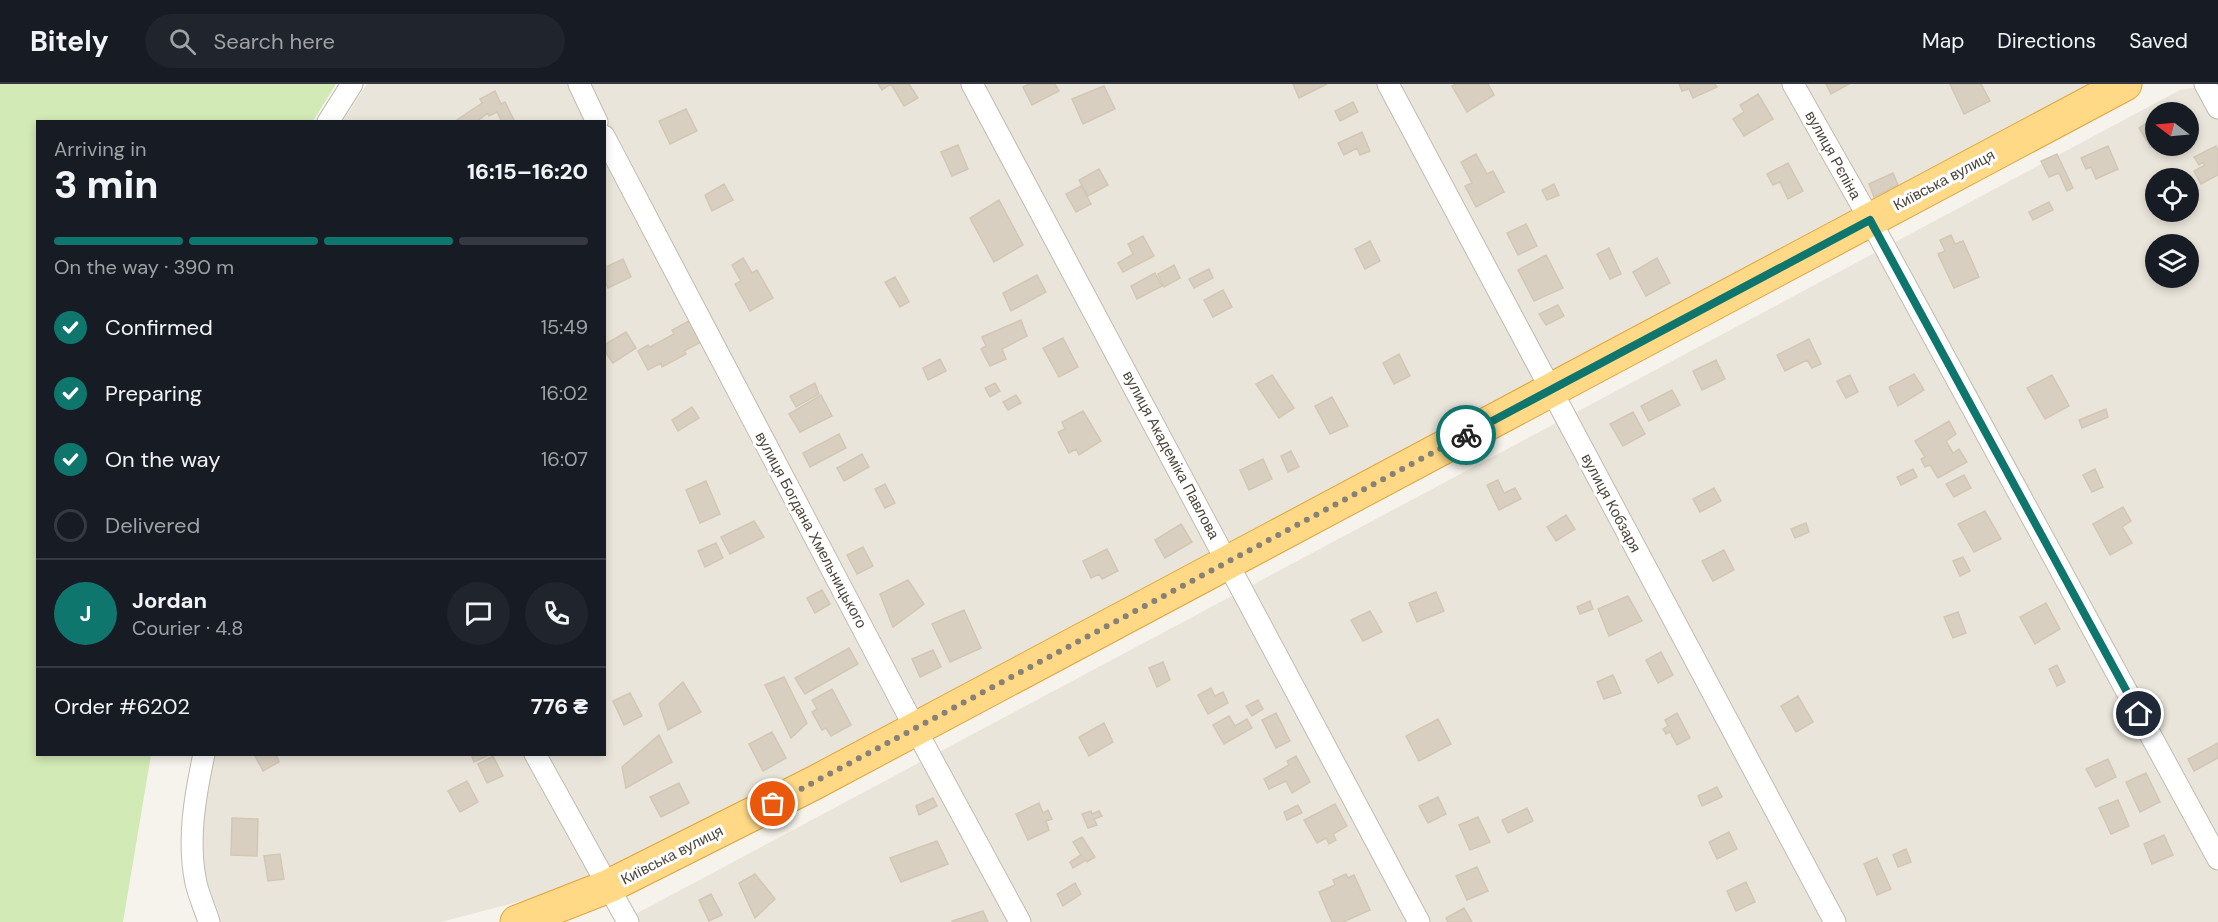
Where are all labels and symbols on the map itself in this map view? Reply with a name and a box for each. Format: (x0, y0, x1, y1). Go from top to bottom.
north arrow (2145, 102, 2199, 156)
street label: вулиця Рєпіна (1800, 107, 1866, 203)
street label: Київська вулиця (1890, 145, 1998, 215)
street label: вулиця Академіка Павлова (1118, 367, 1224, 543)
courier (1436, 405, 1496, 465)
street label: вулиця Богдана Хмельницького (751, 428, 871, 632)
street label: вулиця Кобзаря (1576, 450, 1646, 556)
pin (2113, 688, 2164, 739)
pin (747, 778, 798, 829)
street label: Київська вулиця (617, 821, 727, 889)

